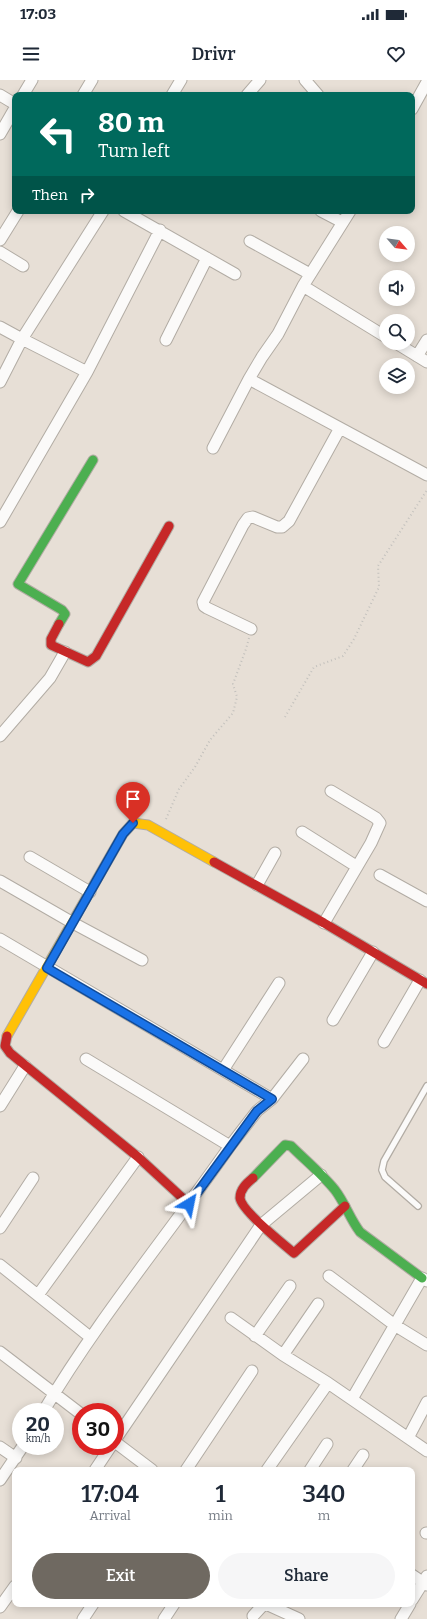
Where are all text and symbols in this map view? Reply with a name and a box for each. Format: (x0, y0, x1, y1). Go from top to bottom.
text: 17:03 (20, 5, 56, 23)
icon: menu (20, 43, 42, 65)
text: Drivr (192, 43, 235, 65)
icon: heart (385, 43, 407, 65)
text: 80 m (98, 106, 164, 139)
icon: left (32, 108, 84, 160)
text: Turn left (98, 140, 170, 162)
icon: right (76, 184, 98, 206)
text: Then (32, 186, 68, 204)
north arrow (379, 226, 415, 262)
map controls (379, 226, 415, 394)
button: sound (379, 270, 415, 306)
button: search (379, 314, 415, 350)
button: layers (379, 358, 415, 394)
pin (116, 782, 150, 823)
icon: arrive (122, 788, 144, 810)
position arrow (168, 1183, 210, 1225)
speed limit sign: 30 (72, 1403, 124, 1455)
text: 20 (26, 1412, 50, 1436)
text: km/h (26, 1433, 50, 1445)
text: 17:04 (81, 1480, 139, 1508)
text: 1 (216, 1480, 226, 1508)
text: 340 (302, 1480, 346, 1508)
text: Arrival (90, 1508, 131, 1523)
text: min (208, 1508, 233, 1523)
text: m (318, 1508, 330, 1523)
button: Exit (32, 1553, 210, 1599)
button: Share (218, 1553, 395, 1599)

